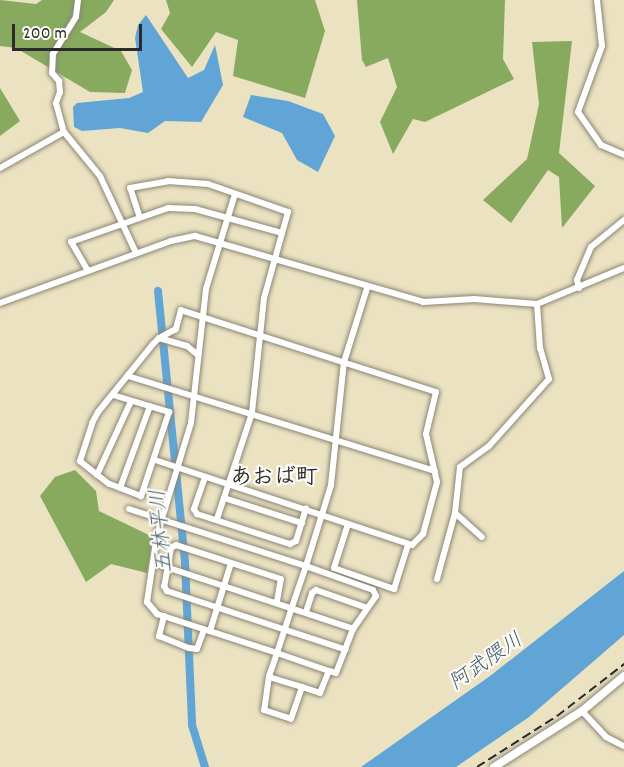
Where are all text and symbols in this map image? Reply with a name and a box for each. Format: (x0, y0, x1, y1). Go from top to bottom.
scale bar (15, 12, 146, 50)
text: 200 m (23, 22, 67, 47)
district label: あおば町 (230, 466, 318, 492)
water label: 五林平川 (147, 488, 179, 574)
water label: 阿武隈川 (445, 629, 529, 697)

